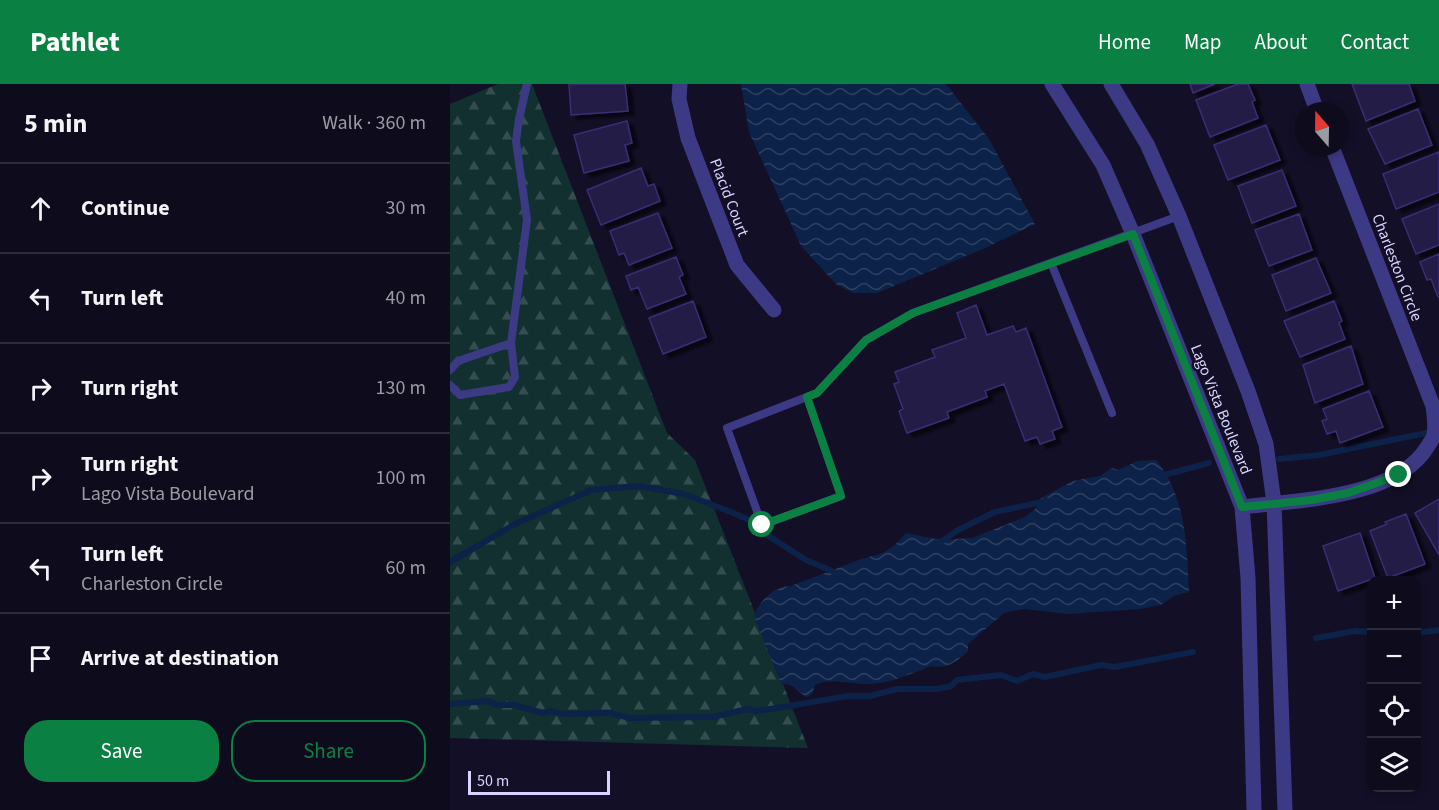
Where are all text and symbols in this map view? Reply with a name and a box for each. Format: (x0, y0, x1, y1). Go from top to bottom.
text: Pathlet (30, 22, 120, 62)
text: Home (1098, 27, 1151, 57)
text: Map (1184, 27, 1222, 57)
text: About (1255, 27, 1307, 57)
text: Contact (1340, 27, 1409, 57)
north arrow (1295, 102, 1349, 156)
text: 5 min (24, 105, 87, 142)
text: Walk · 360 m (322, 109, 426, 137)
street label: Placid Court (704, 155, 754, 240)
icon: ahead (24, 192, 57, 225)
text: Continue (81, 192, 170, 224)
text: 30 m (386, 194, 426, 222)
street label: Charleston Circle (1366, 210, 1428, 324)
icon: left (24, 282, 57, 315)
text: Turn left (81, 282, 163, 314)
text: 40 m (386, 284, 426, 312)
street label: Lago Vista Boulevard (1185, 341, 1257, 478)
icon: right (24, 372, 57, 405)
text: Turn right (81, 372, 178, 404)
text: 130 m (376, 374, 426, 402)
text: Turn right (81, 448, 178, 480)
route end (1385, 461, 1411, 487)
icon: right (24, 462, 57, 495)
text: 100 m (376, 464, 426, 492)
text: Lago Vista Boulevard (81, 480, 255, 508)
route start (748, 511, 774, 537)
text: Turn left (81, 538, 163, 570)
icon: left (24, 552, 57, 585)
text: 60 m (386, 554, 426, 582)
text: Charleston Circle (81, 570, 223, 598)
map controls (1367, 576, 1421, 792)
button: + (1367, 576, 1421, 630)
button: − (1367, 630, 1421, 684)
icon: arrive (24, 642, 57, 675)
text: Arrive at destination (81, 642, 279, 674)
button: locate (1367, 684, 1421, 738)
button: Save (24, 720, 219, 782)
button: Share (231, 720, 426, 782)
button: layers (1367, 738, 1421, 792)
scale bar (468, 768, 610, 796)
text: 50 m (477, 770, 509, 792)

